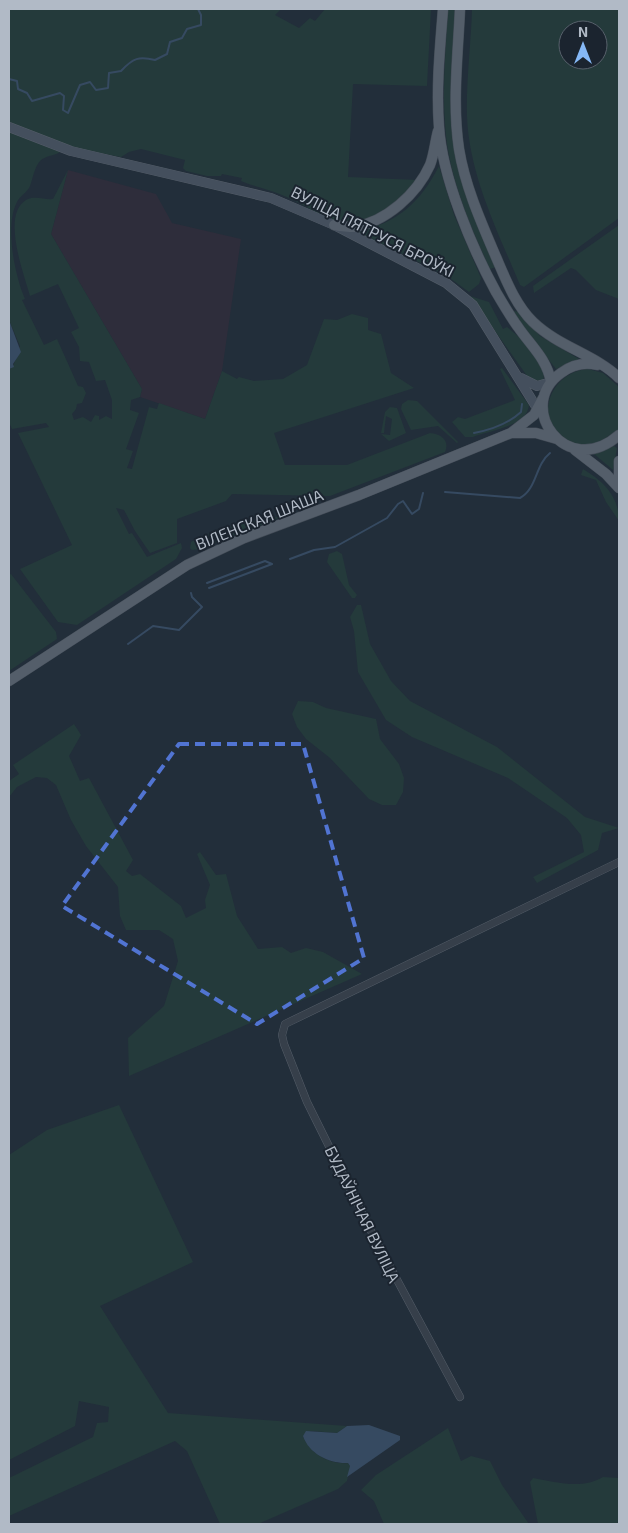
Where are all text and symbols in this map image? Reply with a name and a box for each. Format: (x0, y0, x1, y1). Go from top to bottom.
north arrow (558, 20, 608, 70)
text: N (578, 23, 588, 40)
street label: ВУЛІЦА ПЯТРУСЯ БРОЎКІ (288, 182, 458, 280)
street label: ВІЛЕНСКАЯ ШАША (192, 485, 326, 553)
street label: БУДАЎНІЧАЯ ВУЛІЦА (322, 1143, 404, 1285)

